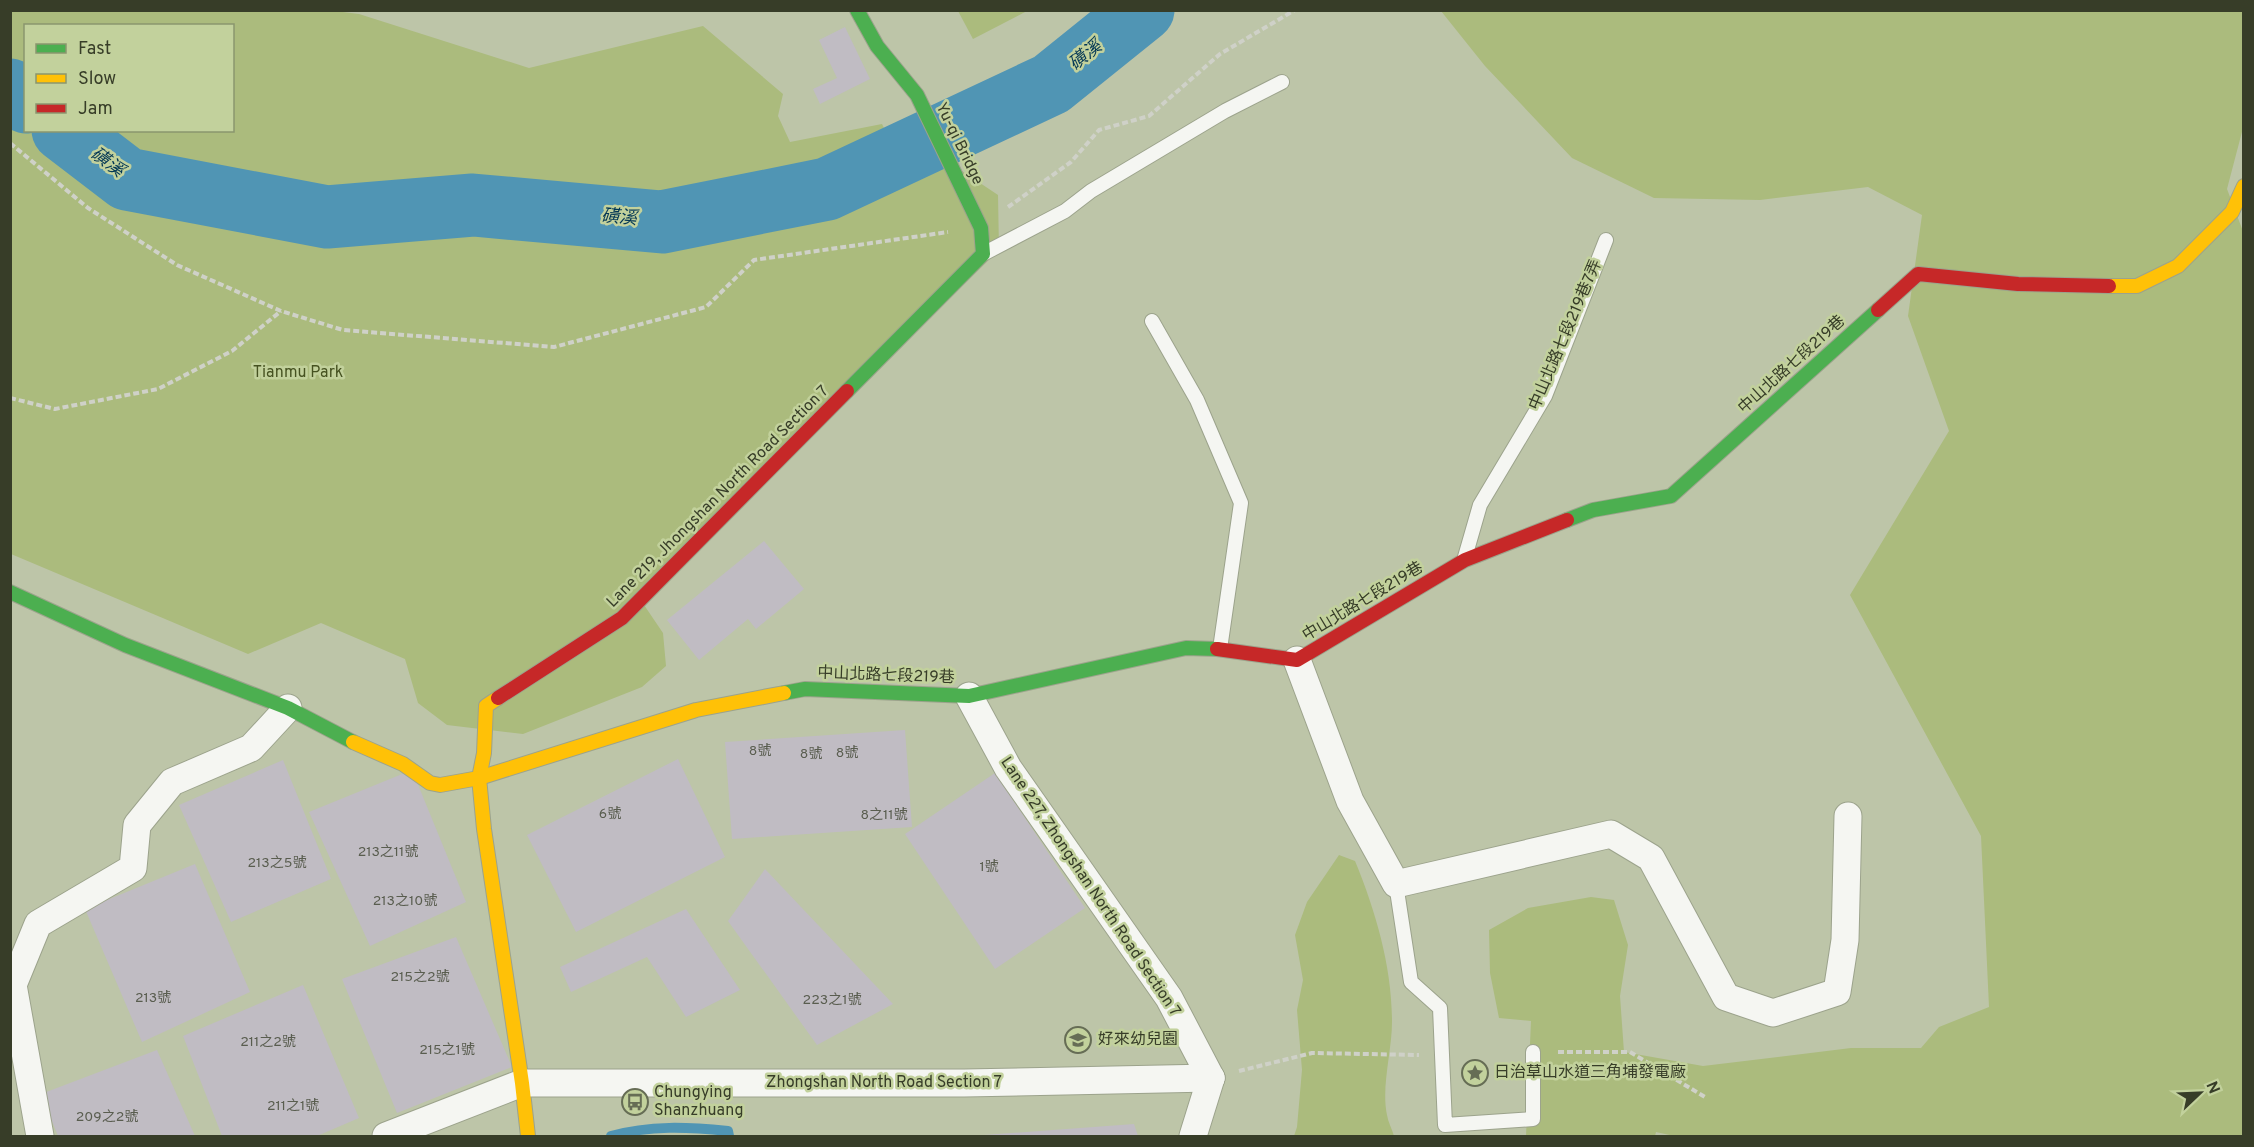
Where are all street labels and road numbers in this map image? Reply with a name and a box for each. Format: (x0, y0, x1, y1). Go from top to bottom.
street label: Yu-qi Bridge (931, 100, 987, 188)
street label: 中山北路七段219巷7弄 (1525, 257, 1607, 413)
street label: 中山北路七段219巷 (1734, 312, 1850, 418)
street label: Lane 219, Jhongshan North Road Section 7 (603, 382, 833, 612)
street label: 中山北路七段219巷 (1299, 558, 1427, 646)
street label: 中山北路七段219巷 (817, 664, 955, 688)
street label: Lane 227, Zhongshan North Road Section 7 (995, 753, 1185, 1021)
street label: Zhongshan North Road Section 7 (766, 1073, 1002, 1093)

